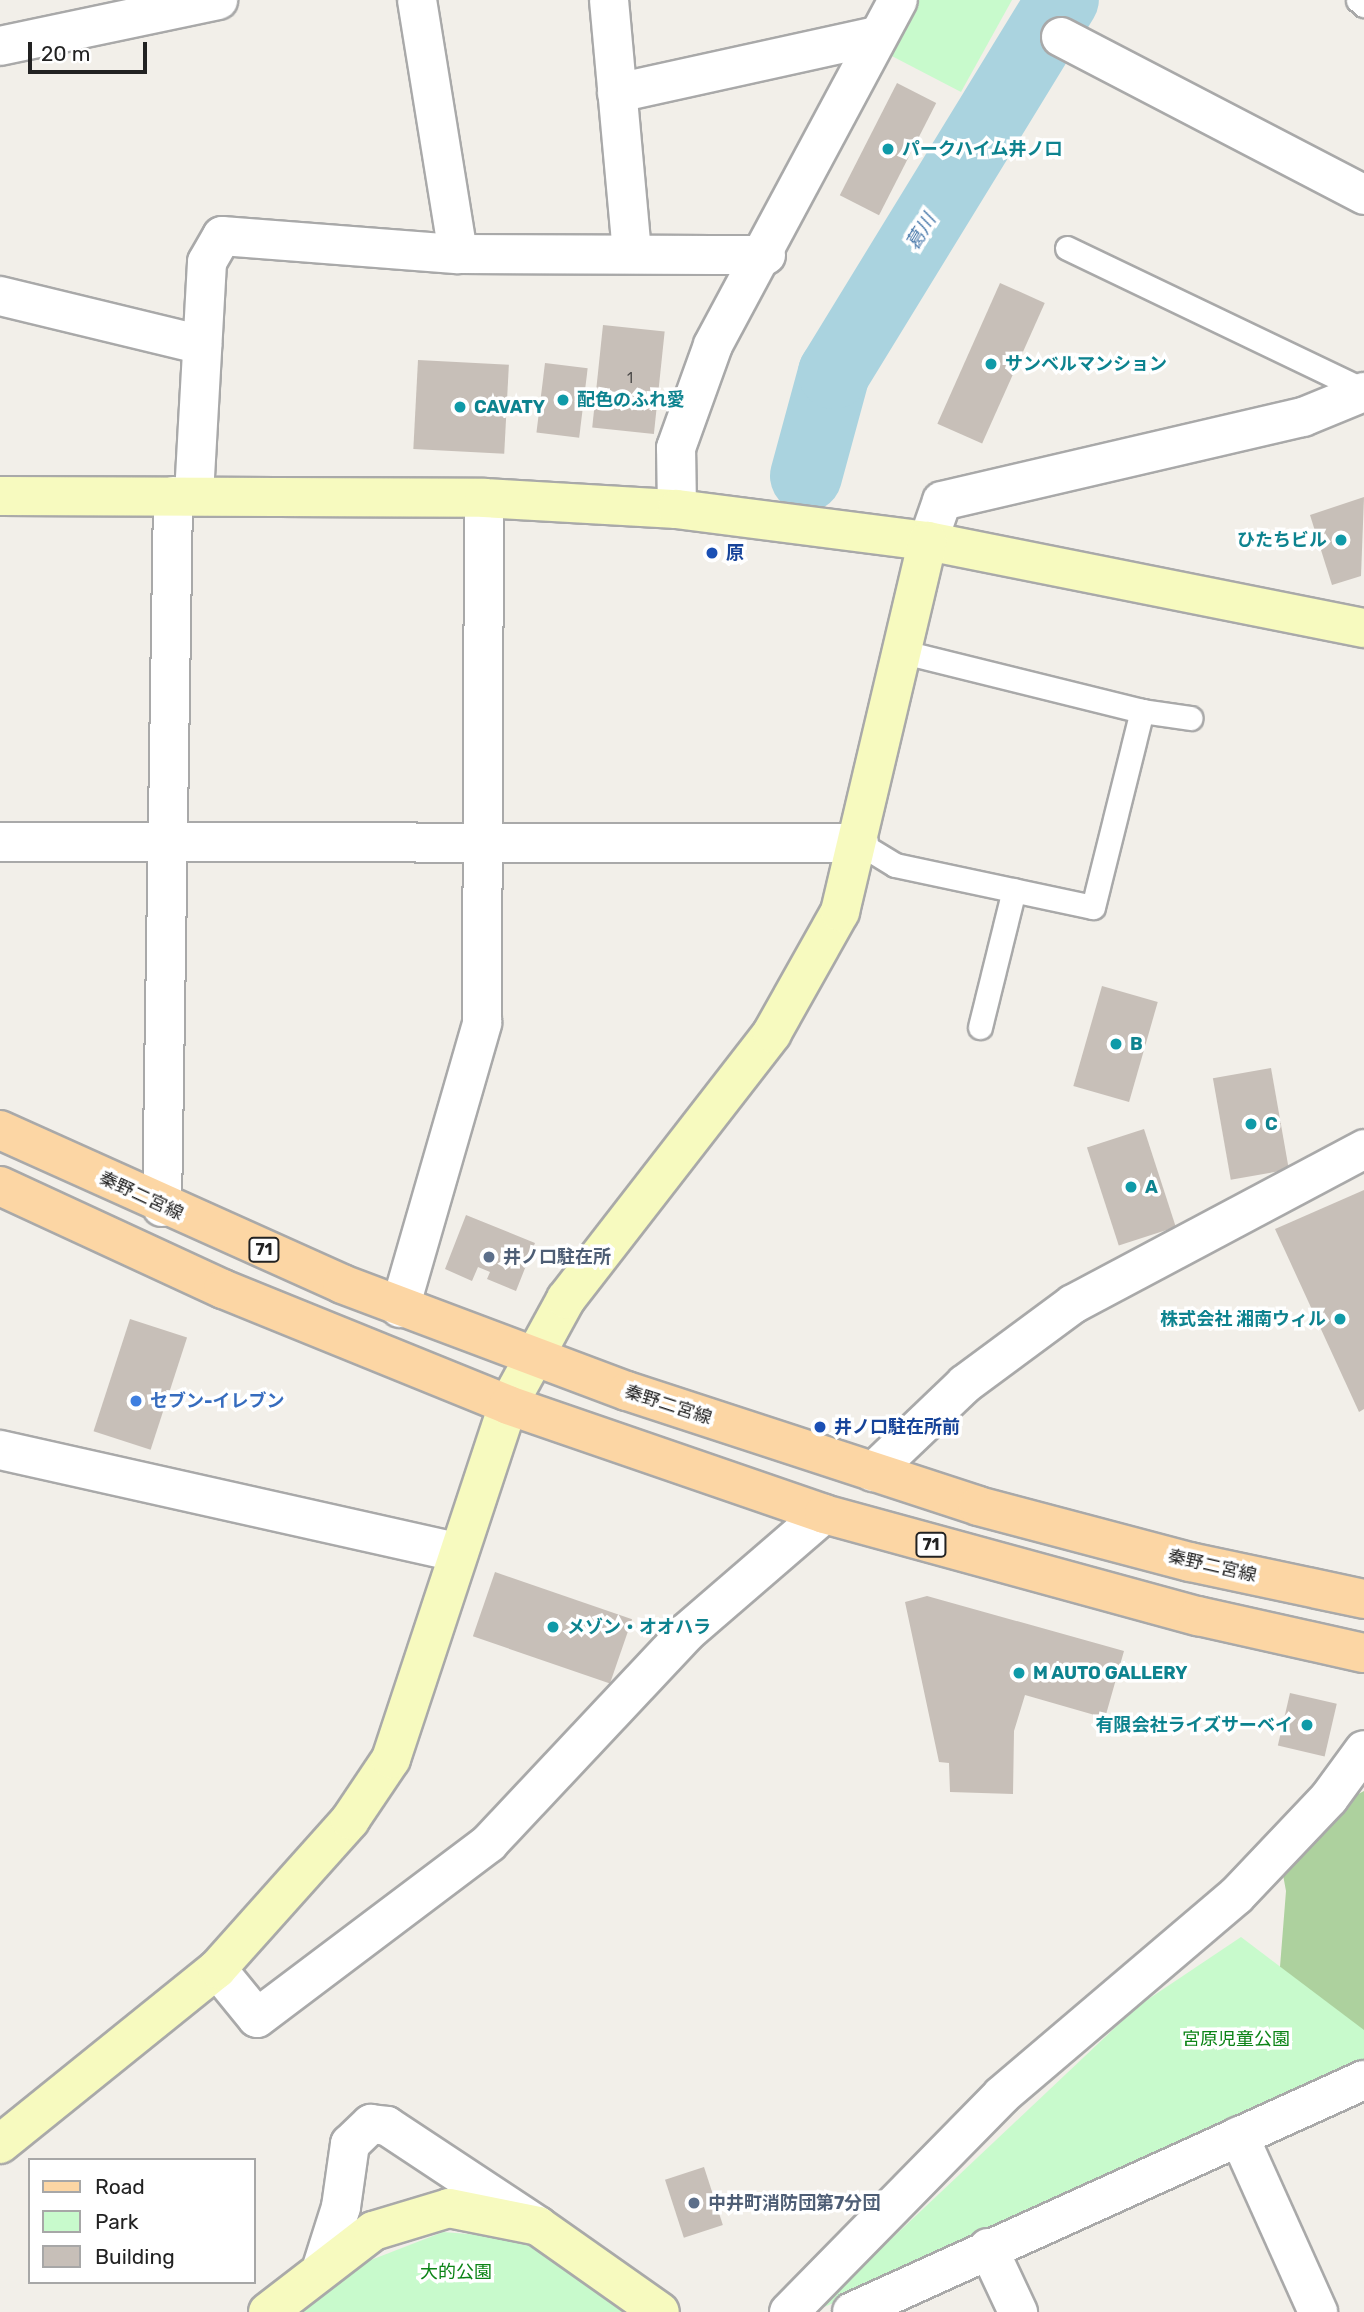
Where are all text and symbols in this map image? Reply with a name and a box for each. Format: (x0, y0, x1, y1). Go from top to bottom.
scale bar (32, 28, 150, 72)
text: 20 m (41, 41, 90, 66)
place label: パークハイム井ノ口 (902, 138, 1064, 160)
marker: パークハイム井ノ口 (880, 141, 896, 157)
water label: 葛川 (901, 210, 941, 254)
place label: サンベルマンション (1005, 353, 1167, 375)
marker: サンベルマンション (983, 356, 999, 372)
house number: 1 (627, 371, 633, 387)
place label: 配色のふれ愛 (577, 389, 685, 411)
marker: 配色のふれ愛 (555, 392, 571, 408)
place label: CAVATY (474, 396, 545, 418)
marker: CAVATY (452, 399, 468, 415)
place label: ひたちビル (1237, 529, 1327, 551)
marker: ひたちビル (1333, 532, 1349, 548)
place label: 原 (726, 542, 744, 564)
marker: 原 (704, 545, 720, 561)
place label: B (1130, 1033, 1143, 1055)
marker: B (1108, 1036, 1124, 1052)
place label: C (1265, 1113, 1278, 1135)
marker: C (1243, 1116, 1259, 1132)
street label: 秦野二宮線 (96, 1167, 186, 1225)
place label: A (1145, 1176, 1158, 1198)
marker: A (1123, 1179, 1139, 1195)
road number: 71 (248, 1238, 280, 1262)
place label: 井ノ口駐在所 (503, 1246, 611, 1268)
marker: 井ノ口駐在所 (481, 1249, 497, 1265)
place label: 株式会社 湘南ウィル (1160, 1308, 1326, 1330)
marker: 株式会社 湘南ウィル (1332, 1311, 1348, 1327)
street label: 秦野二宮線 (622, 1381, 714, 1429)
place label: セブン-イレブン (150, 1390, 285, 1412)
marker: セブン-イレブン (128, 1393, 144, 1409)
place label: 井ノ口駐在所前 (834, 1416, 960, 1438)
marker: 井ノ口駐在所前 (812, 1419, 828, 1435)
road number: 71 (915, 1532, 947, 1558)
street label: 秦野二宮線 (1166, 1545, 1258, 1587)
place label: メゾン・オオハラ (567, 1616, 711, 1638)
marker: メゾン・オオハラ (545, 1619, 561, 1635)
place label: M AUTO GALLERY (1033, 1662, 1188, 1684)
marker: M AUTO GALLERY (1011, 1665, 1027, 1681)
place label: 有限会社ライズサーベイ (1095, 1714, 1293, 1736)
marker: 有限会社ライズサーベイ (1299, 1717, 1315, 1733)
park label: 宮原児童公園 (1182, 2028, 1290, 2050)
legend (28, 2158, 256, 2284)
text: Road (95, 2174, 145, 2199)
place label: 中井町消防団第7分団 (708, 2192, 880, 2214)
marker: 中井町消防団第7分団 (686, 2195, 702, 2211)
text: Park (95, 2209, 139, 2234)
text: Building (95, 2244, 175, 2269)
park label: 大的公園 (420, 2261, 492, 2283)

